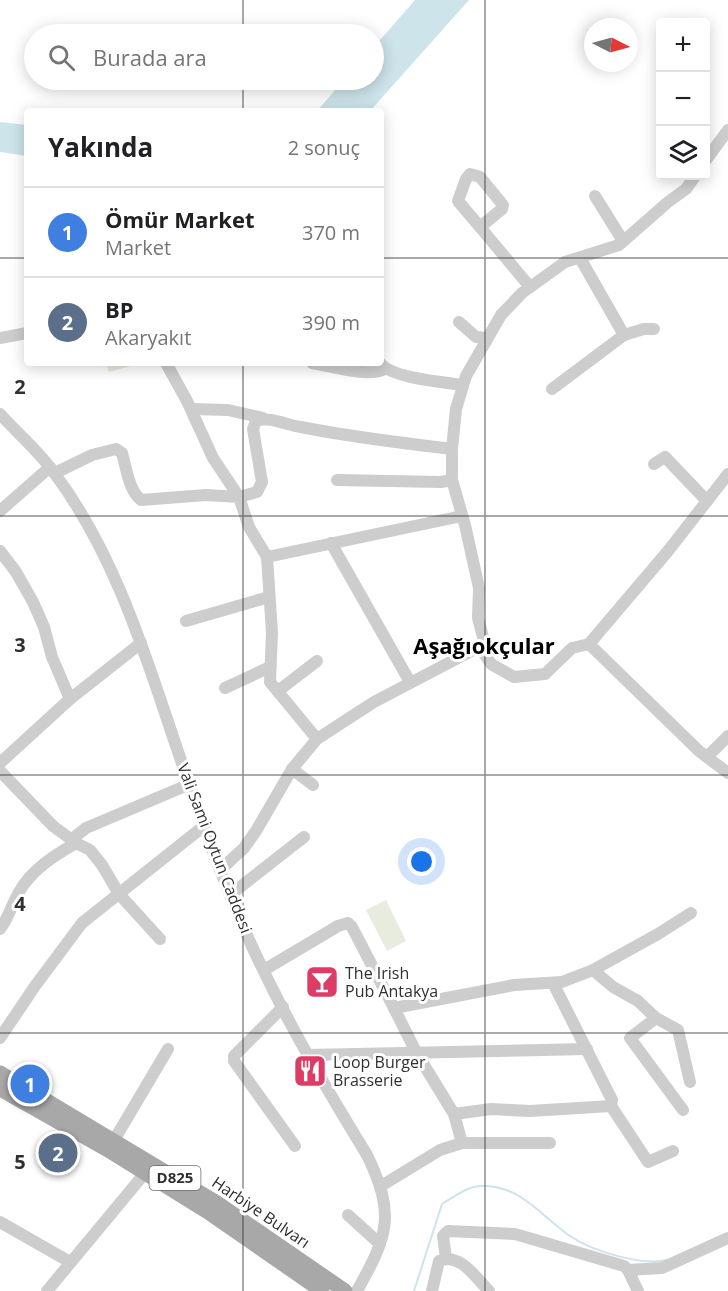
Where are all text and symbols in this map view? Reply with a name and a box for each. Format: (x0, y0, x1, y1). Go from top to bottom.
north arrow (584, 18, 638, 72)
map controls (656, 18, 710, 180)
button: + (656, 18, 710, 72)
search box (24, 24, 384, 90)
icon: search (45, 41, 78, 74)
text: Burada ara (93, 42, 207, 72)
button: − (656, 72, 710, 126)
button: layers (656, 126, 710, 180)
text: Yakında (48, 129, 153, 165)
text: 2 sonuç (288, 134, 360, 161)
text: Ömür Market (105, 204, 255, 234)
text: 1 (62, 219, 73, 246)
text: 370 m (302, 219, 360, 246)
text: Market (105, 234, 171, 261)
text: BP (105, 294, 134, 324)
text: 2 (62, 309, 73, 336)
text: 390 m (302, 309, 360, 336)
text: Akaryakıt (105, 324, 191, 351)
text: 2 (14, 373, 26, 400)
district label: Aşağıokçular (413, 630, 555, 660)
text: 3 (14, 631, 26, 658)
street label: Vali Sami Oytun Caddesi (172, 760, 258, 936)
your location (407, 847, 436, 876)
text: 4 (14, 890, 26, 917)
place label: The Irish Pub Antakya (345, 962, 438, 1002)
bar icon: The Irish Pub Antakya (304, 964, 340, 1000)
place label: Loop Burger Brasserie (333, 1051, 426, 1091)
restaurant icon: Loop Burger Brasserie (292, 1053, 328, 1089)
pin: 1 (10, 1062, 50, 1106)
pin: 2 (38, 1130, 78, 1176)
text: 5 (14, 1148, 26, 1175)
road number: D825 (150, 1166, 201, 1190)
street label: Harbiye Bulvarı (208, 1171, 314, 1253)

